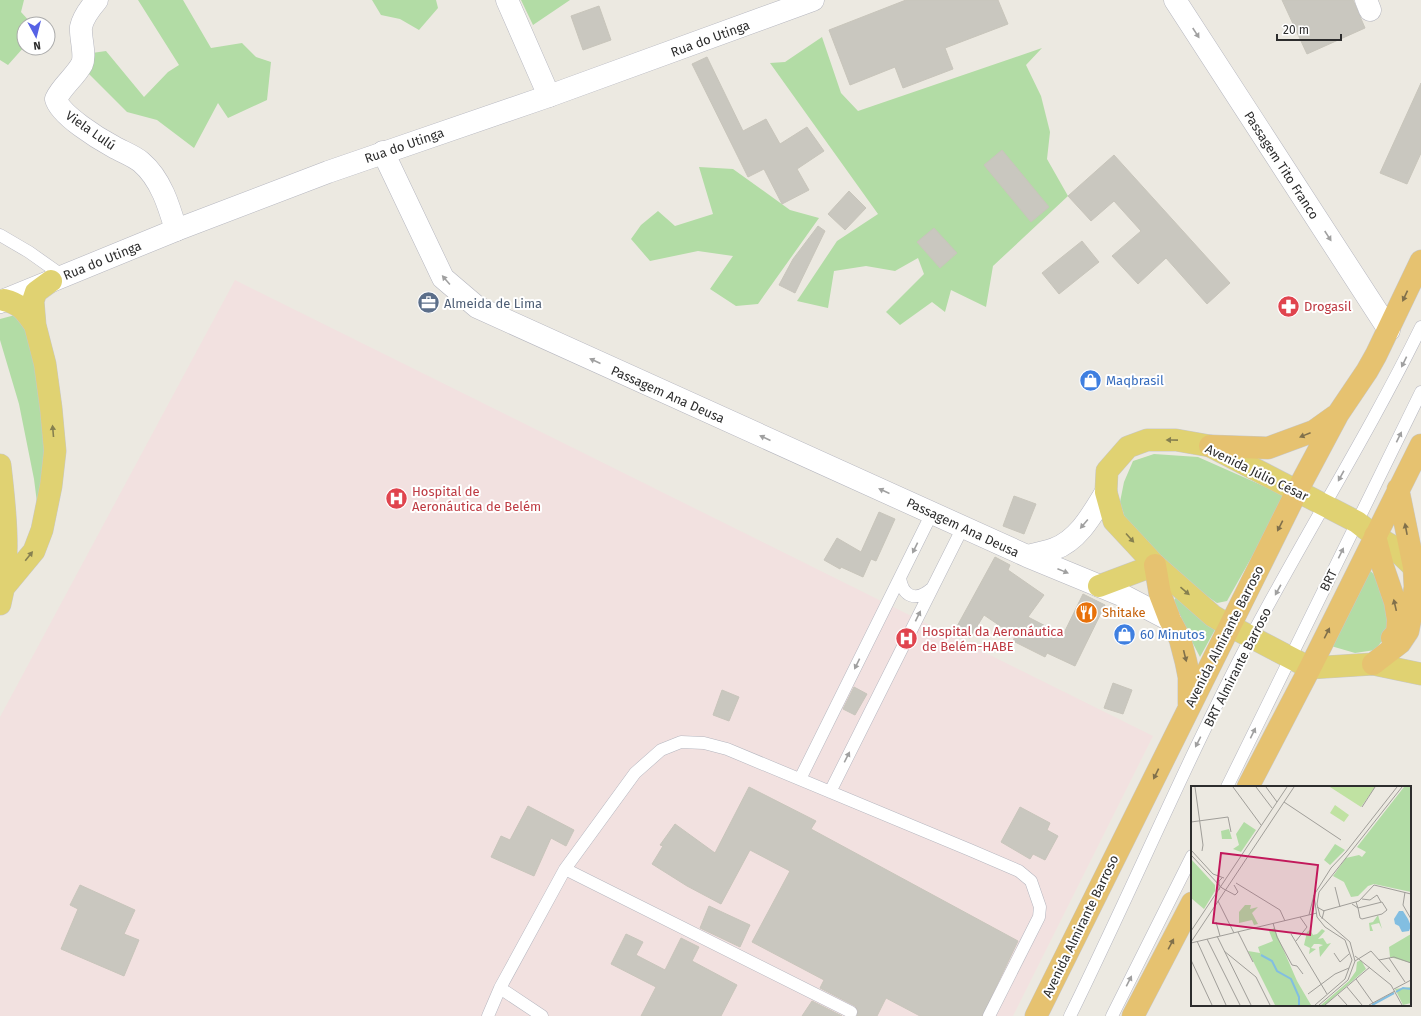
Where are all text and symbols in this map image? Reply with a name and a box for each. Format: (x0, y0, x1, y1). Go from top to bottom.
north arrow (16, 16, 56, 56)
scale bar (1277, 16, 1341, 42)
street label: Rua do Utinga (669, 17, 752, 60)
text: 20 m (1283, 23, 1309, 37)
one-way arrow (1192, 28, 1200, 38)
text: N (33, 39, 42, 52)
street label: Viela Lulú (63, 108, 119, 153)
street label: Passagem Tito Franco (1241, 109, 1322, 222)
street label: Rua do Utinga (363, 125, 446, 166)
one-way arrow (1324, 230, 1331, 242)
street label: Rua do Utinga (61, 238, 143, 283)
one-way arrow (441, 274, 450, 285)
office icon: Almeida de Lima (415, 290, 441, 316)
one-way arrow (1402, 290, 1408, 302)
pharmacy icon: Drogasil (1275, 293, 1301, 319)
place label: Almeida de Lima (444, 296, 542, 311)
place label: Drogasil (1304, 299, 1352, 314)
one-way arrow (1401, 357, 1407, 368)
one-way arrow (589, 358, 601, 364)
street label: Passagem Ana Deusa (609, 363, 727, 426)
shop icon: Maqbrasil (1077, 367, 1103, 393)
place label: Maqbrasil (1106, 373, 1164, 388)
one-way arrow (50, 425, 57, 437)
one-way arrow (1396, 431, 1402, 442)
one-way arrow (1299, 432, 1311, 438)
one-way arrow (759, 435, 771, 441)
one-way arrow (1165, 437, 1178, 443)
street label: Avenida Júlio César (1203, 441, 1311, 504)
one-way arrow (1338, 470, 1345, 482)
place label: Hospital de Aeronáutica de Belém (412, 484, 541, 514)
hospital icon: Hospital de Aeronáutica de Belém (383, 485, 409, 511)
one-way arrow (878, 488, 889, 494)
street label: Passagem Ana Deusa (904, 495, 1021, 560)
one-way arrow (1080, 519, 1089, 530)
one-way arrow (1277, 520, 1283, 532)
one-way arrow (1403, 523, 1409, 535)
one-way arrow (1125, 533, 1135, 543)
one-way arrow (912, 542, 918, 553)
one-way arrow (1338, 548, 1345, 559)
one-way arrow (25, 551, 34, 562)
street label: Avenida Almirante Barroso (1182, 563, 1267, 709)
street label: BRT (1317, 567, 1340, 593)
one-way arrow (1057, 568, 1068, 574)
one-way arrow (1274, 584, 1281, 596)
one-way arrow (1180, 586, 1190, 596)
restaurant icon: Shitake (1073, 599, 1099, 625)
one-way arrow (1391, 599, 1397, 611)
place label: Shitake (1102, 605, 1146, 620)
street label: BRT Almirante Barroso (1201, 605, 1274, 729)
one-way arrow (915, 610, 921, 622)
shop icon: 60 Minutos (1111, 621, 1137, 647)
place label: Hospital da Aeronáutica de Belém-HABE (922, 624, 1064, 654)
hospital icon: Hospital da Aeronáutica de Belém-HABE (894, 625, 920, 651)
place label: 60 Minutos (1140, 627, 1205, 642)
one-way arrow (1324, 627, 1330, 638)
one-way arrow (1182, 650, 1188, 662)
one-way arrow (854, 658, 860, 670)
one-way arrow (1250, 727, 1256, 739)
one-way arrow (1195, 736, 1202, 748)
one-way arrow (844, 752, 851, 763)
one-way arrow (1153, 768, 1159, 780)
inset map (1191, 786, 1411, 1006)
street label: Avenida Almirante Barroso (1039, 853, 1122, 1000)
one-way arrow (1167, 938, 1174, 950)
one-way arrow (1126, 975, 1133, 987)

